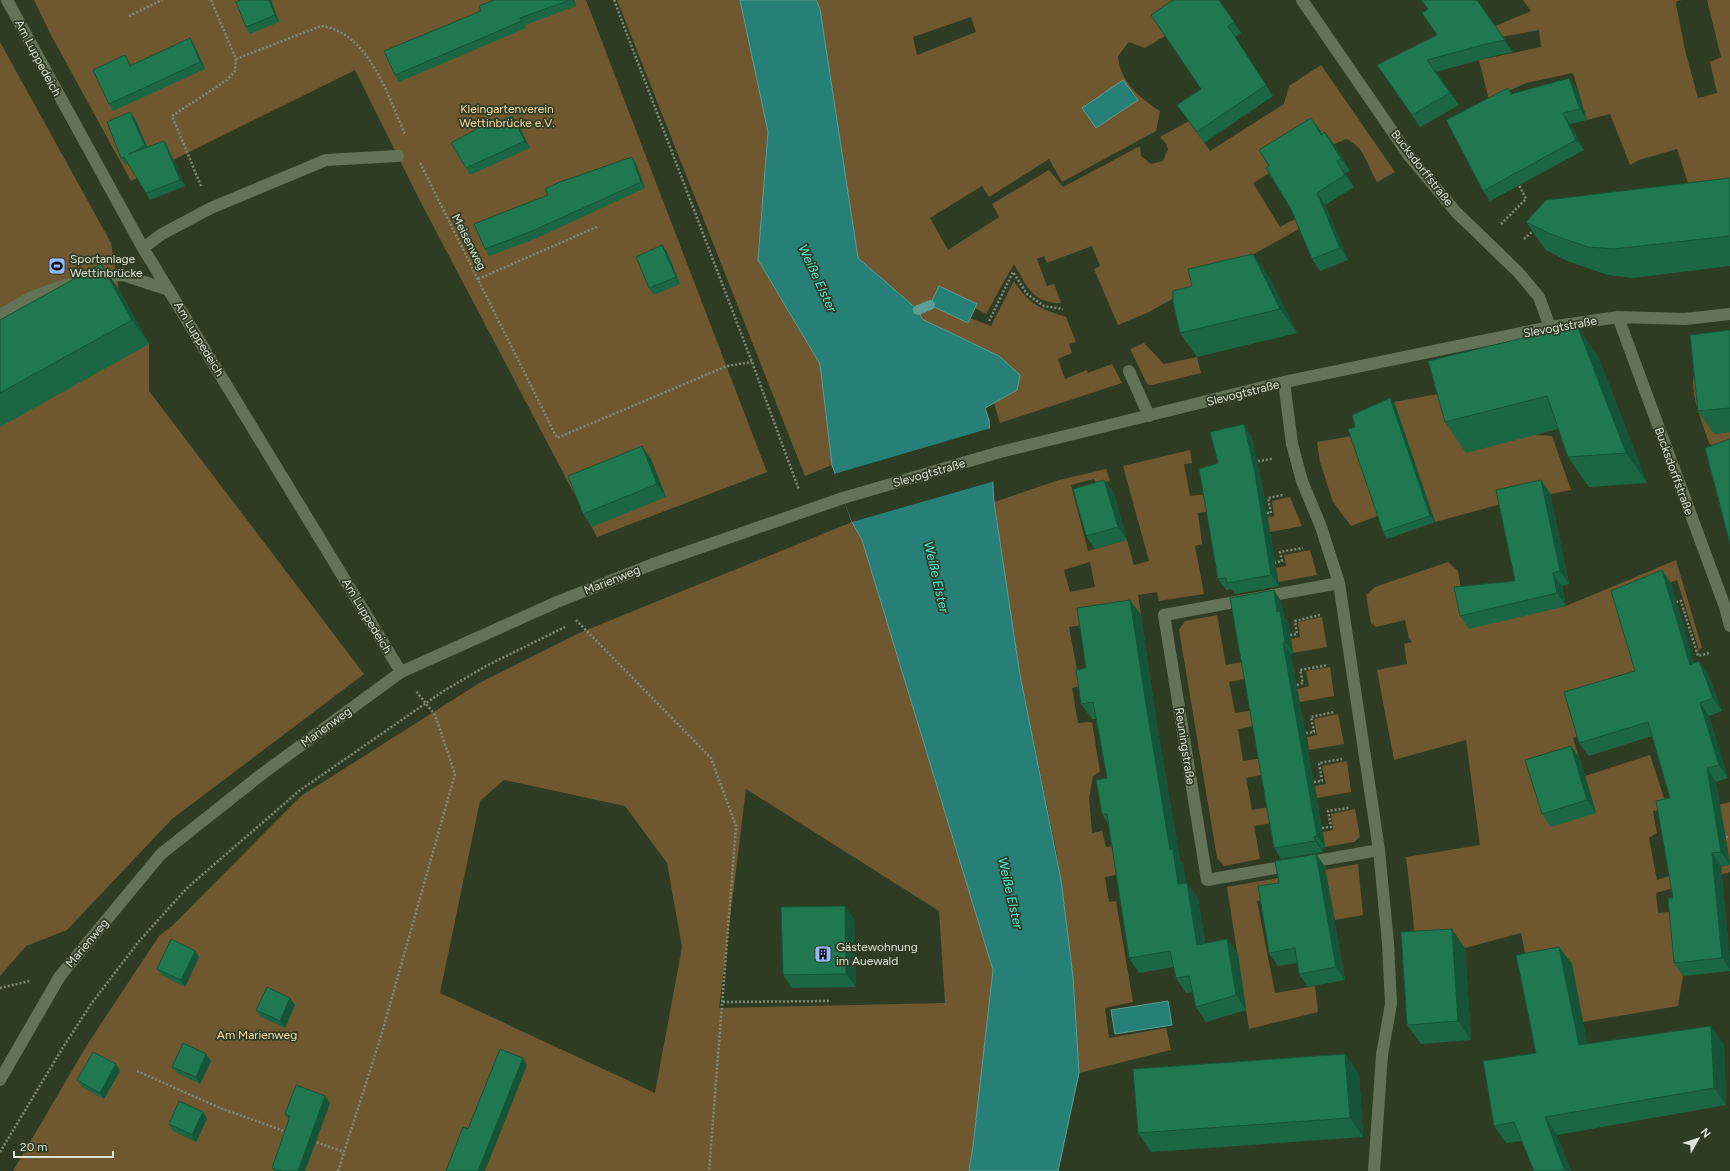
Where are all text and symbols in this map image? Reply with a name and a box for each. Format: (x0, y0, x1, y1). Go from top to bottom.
street label: Am Luppedeich (12, 17, 64, 99)
park label: Kleingartenverein Wettinbrücke e.V. (459, 102, 555, 130)
street label: Bucksdorffstraße (1388, 127, 1456, 209)
street label: Meisenweg (449, 212, 489, 272)
water label: Weiße Elster (795, 242, 840, 315)
place label: Sportanlage Wettinbrücke (70, 252, 143, 280)
sports icon: Sportanlage Wettinbrücke (47, 256, 67, 276)
street label: Am Luppedeich (171, 299, 227, 379)
street label: Slevogtstraße (1522, 314, 1598, 340)
street label: Slevogtstraße (1205, 377, 1281, 409)
street label: Bucksdorffstraße (1652, 425, 1697, 517)
street label: Slevogtstraße (891, 456, 967, 490)
water label: Weiße Elster (921, 540, 952, 615)
street label: Marienweg (582, 562, 642, 598)
street label: Am Luppedeich (339, 576, 395, 656)
street label: Marienweg (298, 704, 354, 750)
street label: Reuningstraße (1172, 707, 1198, 786)
water label: Weiße Elster (995, 856, 1026, 931)
street label: Marienweg (63, 916, 111, 970)
place label: Gästewohnung im Auewald (836, 940, 918, 968)
building icon: Gästewohnung im Auewald (813, 944, 833, 964)
park label: Am Marienweg (217, 1028, 297, 1042)
north arrow (1678, 1119, 1718, 1159)
text: N (1698, 1126, 1713, 1140)
scale bar (14, 1133, 113, 1159)
text: 20 m (20, 1140, 48, 1154)

